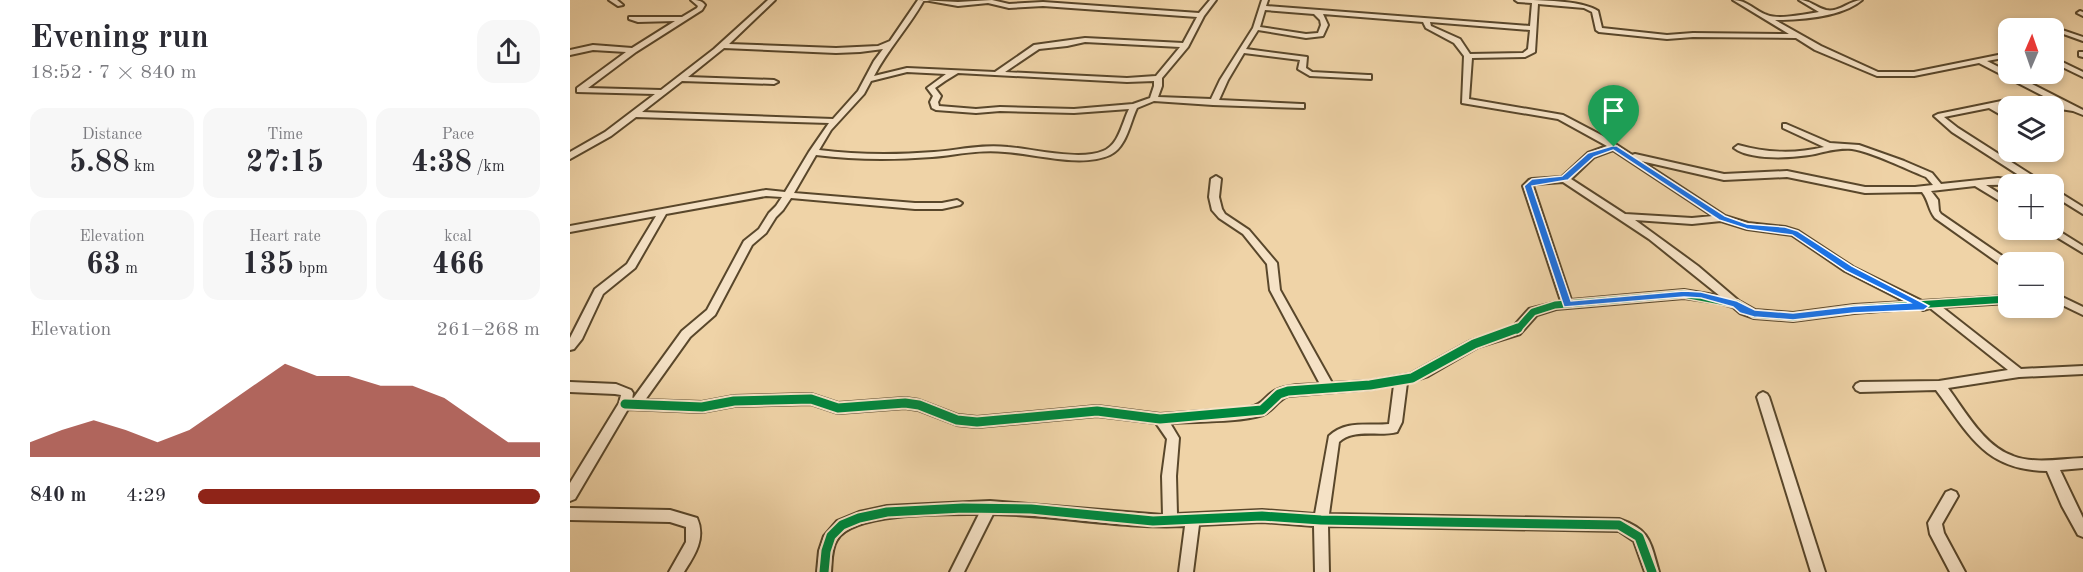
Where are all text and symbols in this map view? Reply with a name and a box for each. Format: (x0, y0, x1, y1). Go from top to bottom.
north arrow (1998, 18, 2064, 84)
map controls (1998, 18, 2064, 318)
button: share (477, 20, 540, 83)
text: Evening run (30, 22, 209, 55)
text: 18:52 · 7 × 840 m (30, 63, 197, 83)
pin (1588, 85, 1639, 147)
icon: arrive (1597, 94, 1630, 127)
button: layers (1998, 96, 2064, 162)
text: Distance (82, 127, 142, 143)
text: Time (267, 127, 303, 143)
text: Pace (442, 127, 474, 143)
text: 5.88 (69, 148, 130, 178)
text: 27:15 (246, 148, 324, 178)
text: 4:38 (411, 148, 472, 178)
text: km (130, 159, 155, 175)
text: /km (472, 159, 505, 175)
button: + (1998, 174, 2064, 240)
text: Elevation (79, 229, 145, 245)
text: Heart rate (249, 229, 321, 245)
text: kcal (444, 229, 472, 245)
text: 63 (86, 250, 121, 280)
text: 135 (242, 250, 294, 280)
text: 466 (432, 250, 484, 280)
button: − (1998, 252, 2064, 318)
text: m (121, 261, 138, 277)
text: bpm (294, 261, 328, 277)
text: Elevation (30, 320, 111, 340)
text: 261–268 m (437, 320, 540, 340)
text: 840 m (30, 486, 86, 506)
text: 4:29 (126, 486, 166, 506)

